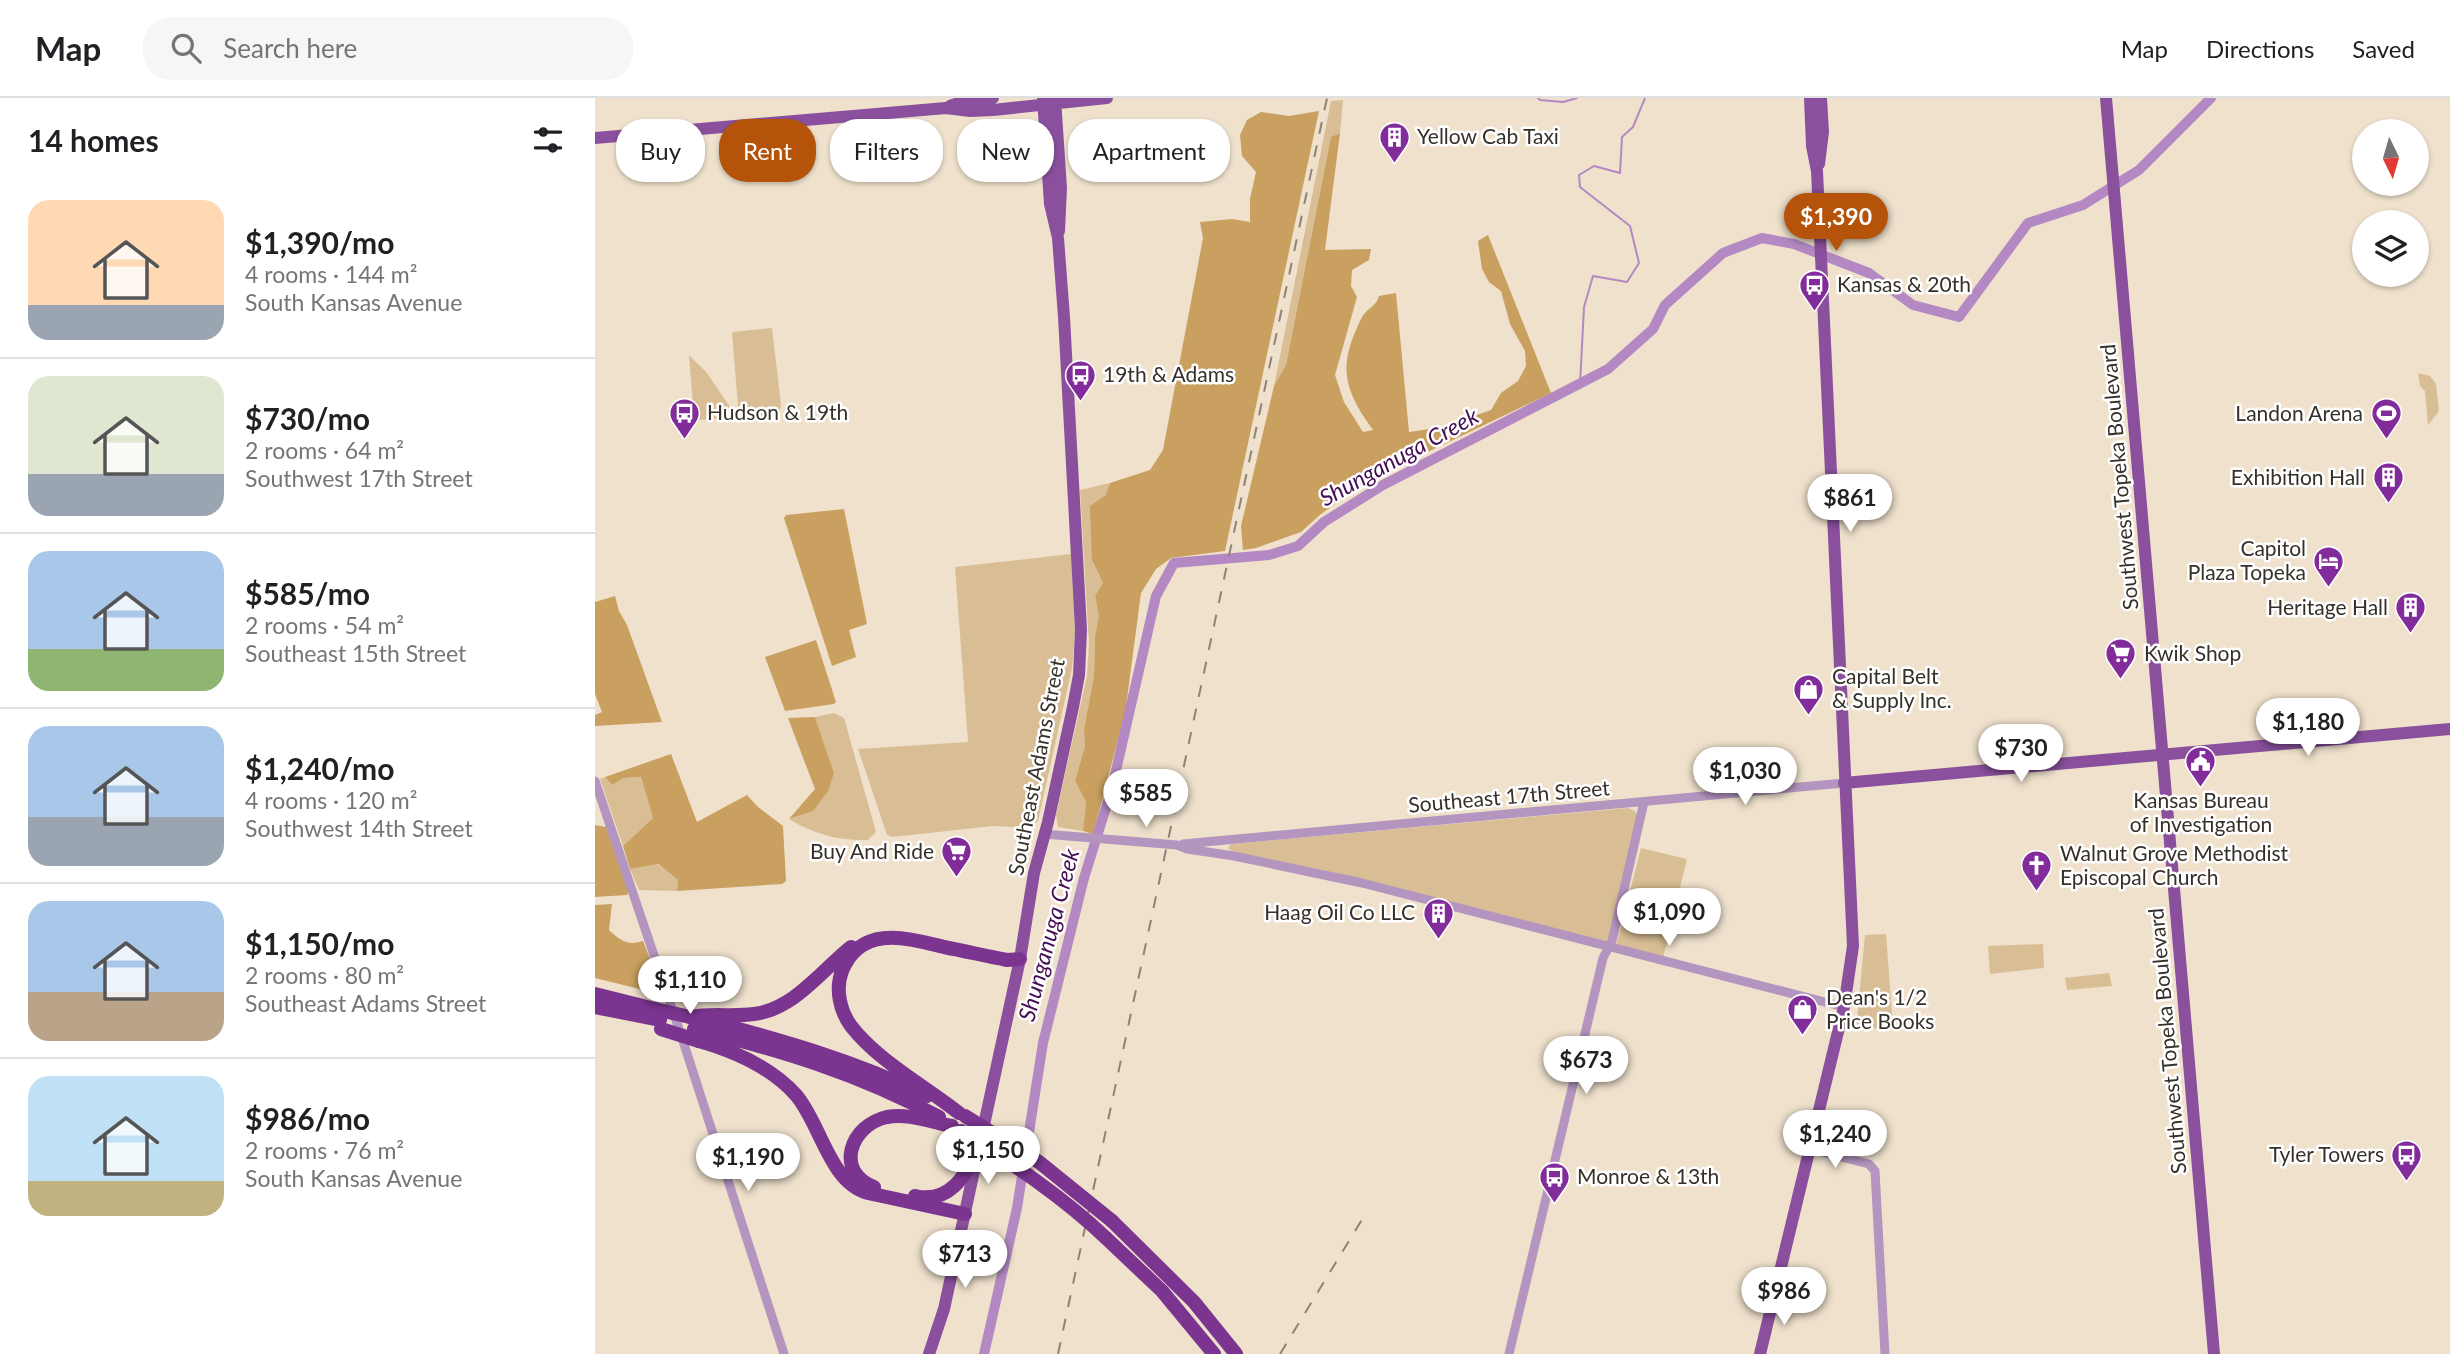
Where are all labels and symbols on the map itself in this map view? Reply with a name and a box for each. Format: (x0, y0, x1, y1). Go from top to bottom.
north arrow (2352, 119, 2429, 196)
building icon: Yellow Cab Taxi (1377, 120, 1411, 164)
place label: Yellow Cab Taxi (1417, 123, 1559, 148)
pin: $1,390 (1779, 194, 1893, 253)
bus stop icon: Kansas & 20th (1797, 268, 1831, 312)
place label: Kansas & 20th (1837, 271, 1971, 296)
street label: Southwest Topeka Boulevard (2094, 343, 2143, 611)
bus stop icon: 19th & Adams (1063, 358, 1097, 402)
place label: 19th & Adams (1103, 361, 1234, 386)
bus stop icon: Hudson & 19th (667, 396, 701, 440)
sports icon: Landon Arena (2369, 397, 2403, 441)
place label: Hudson & 19th (707, 399, 848, 424)
water label: Shunganuga Creek (1314, 400, 1484, 511)
place label: Landon Arena (2235, 400, 2363, 425)
building icon: Exhibition Hall (2371, 461, 2405, 505)
place label: Exhibition Hall (2231, 464, 2365, 489)
pin: $861 (1809, 474, 1891, 534)
place label: Capitol Plaza Topeka (2188, 535, 2306, 584)
hotel icon: Capitol Plaza Topeka (2312, 544, 2346, 588)
building icon: Heritage Hall (2394, 591, 2428, 635)
place label: Heritage Hall (2267, 594, 2388, 619)
supermarket icon: Kwik Shop (2104, 637, 2138, 681)
place label: Kwik Shop (2144, 640, 2241, 665)
street label: Southeast Adams Street (1002, 656, 1069, 877)
place label: Capital Belt & Supply Inc. (1832, 663, 1952, 712)
shop icon: Capital Belt & Supply Inc. (1792, 672, 1826, 716)
pin: $1,180 (2251, 698, 2365, 758)
pin: $730 (1980, 724, 2062, 784)
public building icon: Kansas Bureau of Investigation (2184, 744, 2218, 788)
pin: $1,030 (1688, 748, 1802, 807)
pin: $585 (1105, 770, 1187, 829)
street label: Southeast 17th Street (1407, 774, 1611, 817)
place label: Kansas Bureau of Investigation (2130, 787, 2272, 836)
supermarket icon: Buy And Ride (940, 835, 974, 879)
place label: Buy And Ride (810, 838, 934, 863)
place label: Walnut Grove Methodist Episcopal Church (2060, 840, 2289, 889)
water label: Shunganuga Creek (1012, 844, 1085, 1024)
church icon: Walnut Grove Methodist Episcopal Church (2020, 849, 2054, 893)
pin: $1,090 (1612, 888, 1726, 948)
building icon: Haag Oil Co LLC (1421, 896, 1455, 940)
place label: Haag Oil Co LLC (1264, 899, 1415, 924)
street label: Southwest Topeka Boulevard (2142, 907, 2191, 1175)
pin: $1,110 (633, 956, 747, 1016)
place label: Dean's 1/2 Price Books (1826, 984, 1934, 1033)
shop icon: Dean's 1/2 Price Books (1786, 993, 1820, 1037)
pin: $673 (1545, 1037, 1627, 1096)
pin: $1,240 (1778, 1110, 1892, 1170)
pin: $1,150 (931, 1126, 1045, 1186)
pin: $1,190 (691, 1134, 805, 1193)
bus stop icon: Tyler Towers (2390, 1138, 2424, 1182)
place label: Tyler Towers (2269, 1141, 2384, 1166)
bus stop icon: Monroe & 13th (1537, 1160, 1571, 1204)
place label: Monroe & 13th (1577, 1163, 1719, 1188)
pin: $713 (924, 1230, 1006, 1290)
pin: $986 (1743, 1268, 1825, 1327)

